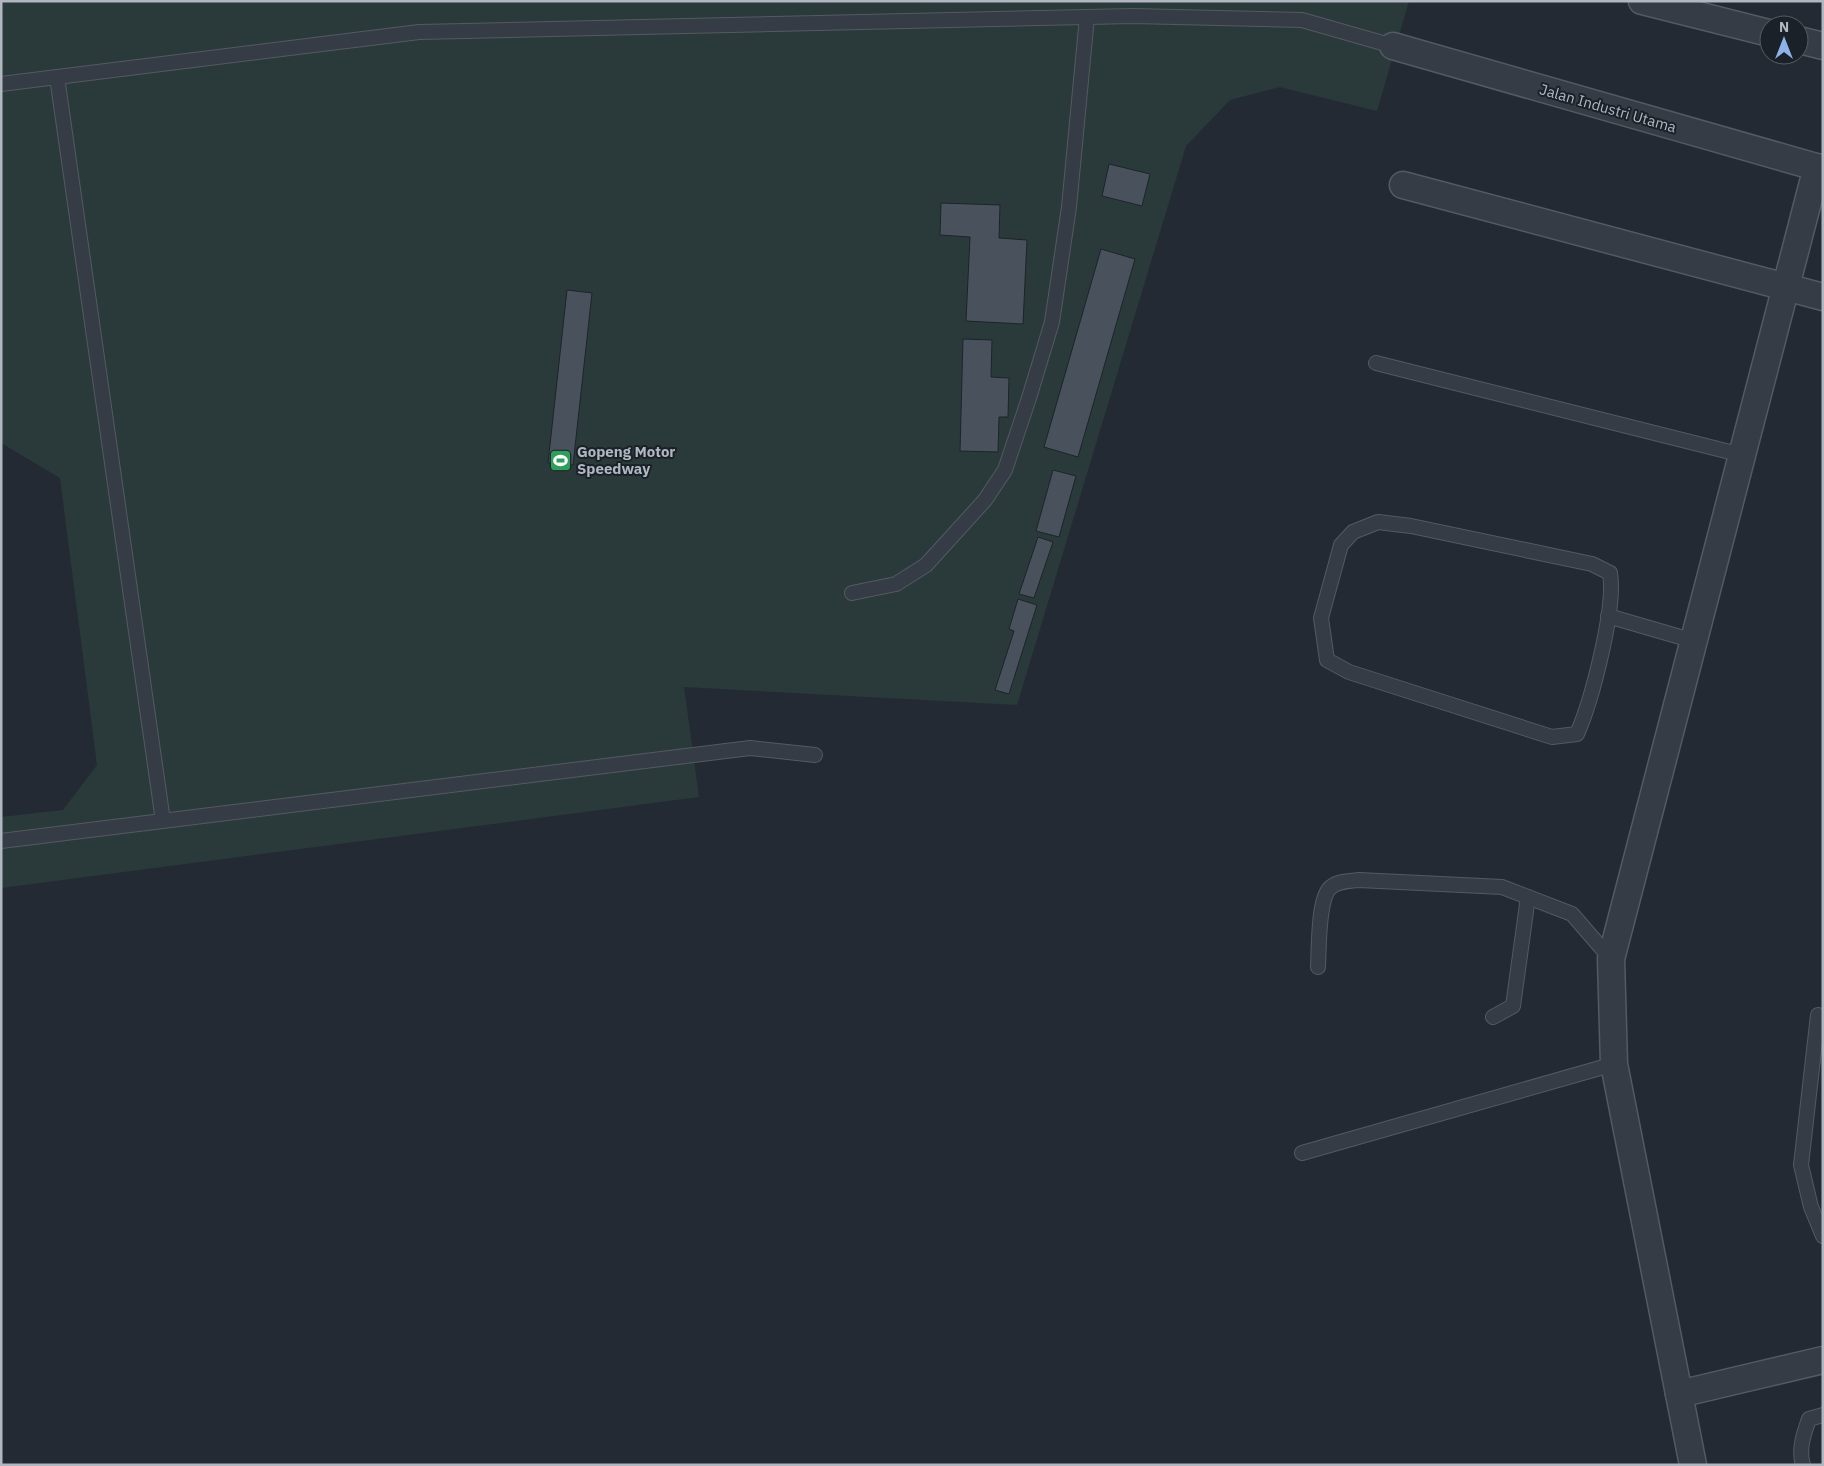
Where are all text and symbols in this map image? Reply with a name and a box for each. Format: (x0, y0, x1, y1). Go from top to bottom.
north arrow (1759, 15, 1809, 65)
text: N (1779, 18, 1789, 36)
street label: Jalan Industri Utama (1537, 79, 1679, 137)
place label: Gopeng Motor Speedway (577, 442, 675, 478)
sports icon: Gopeng Motor Speedway (549, 448, 573, 472)

